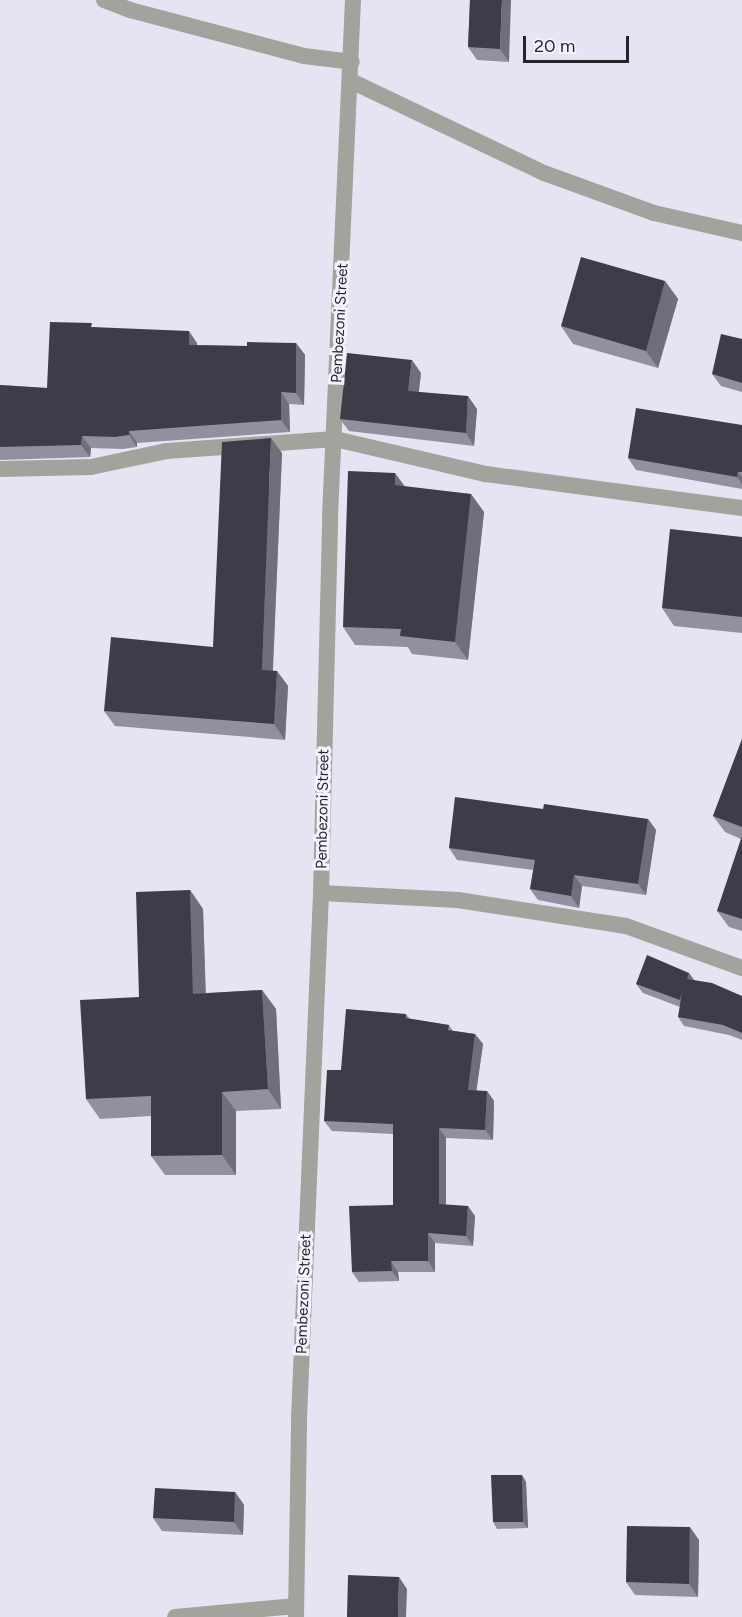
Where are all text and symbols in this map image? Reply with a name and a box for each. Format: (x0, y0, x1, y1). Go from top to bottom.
scale bar (526, 24, 632, 62)
text: 20 m (534, 35, 575, 57)
street label: Pembezoni Street (328, 263, 352, 383)
street label: Pembezoni Street (313, 749, 333, 869)
street label: Pembezoni Street (293, 1234, 315, 1354)

